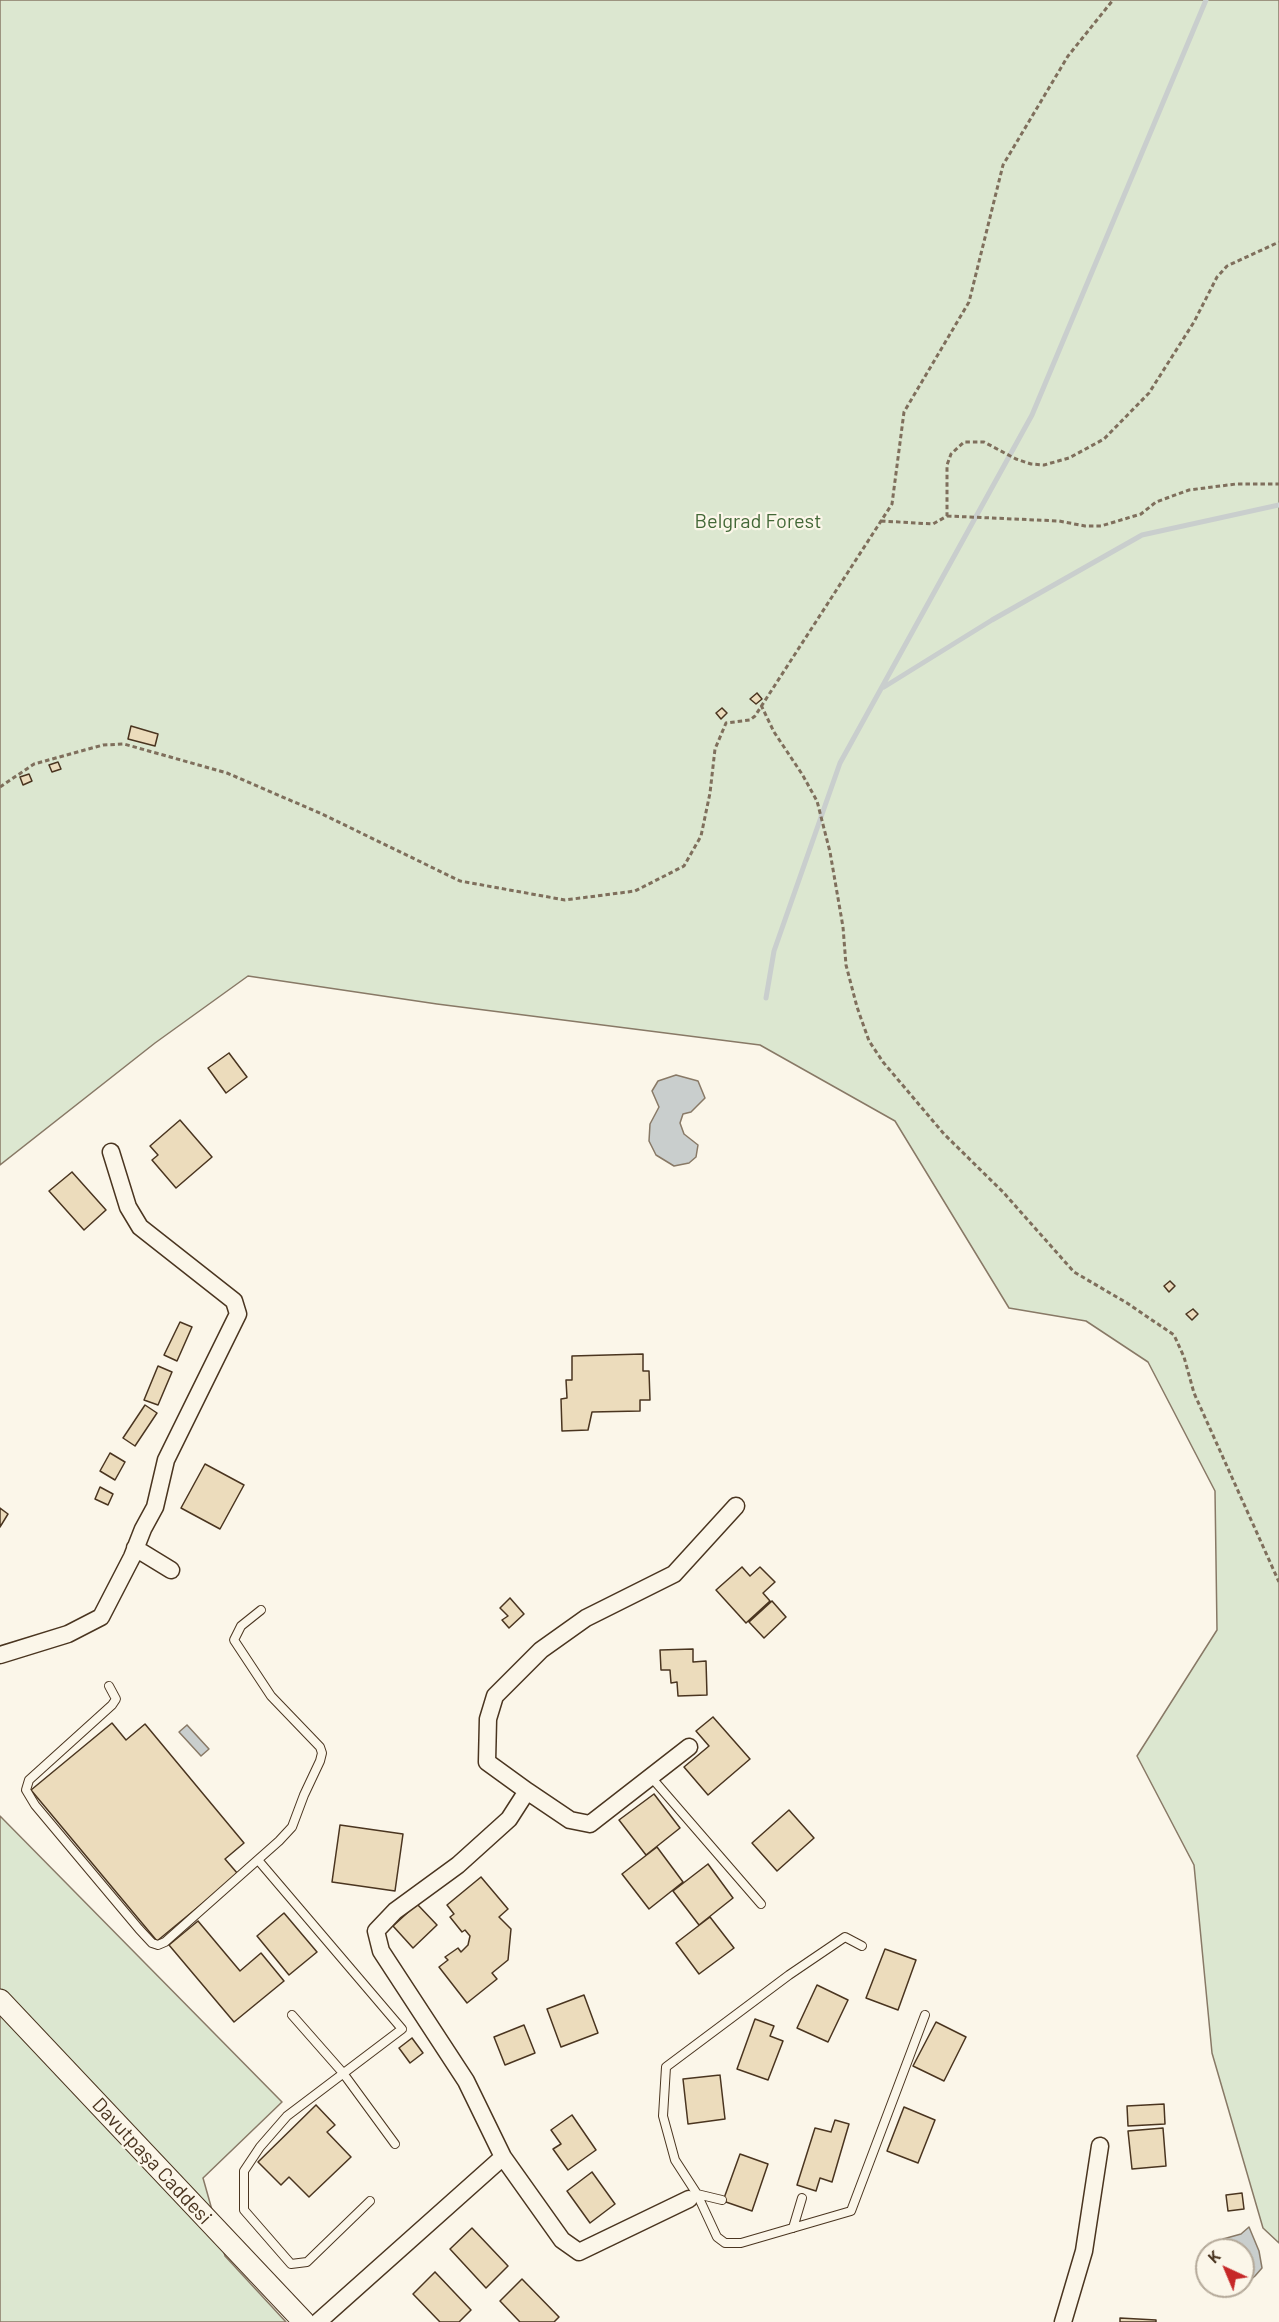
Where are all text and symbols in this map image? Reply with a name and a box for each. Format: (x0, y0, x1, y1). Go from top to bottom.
park label: Belgrad Forest (695, 509, 821, 533)
street label: Davutpaşa Caddesi (87, 2093, 217, 2229)
north arrow (1195, 2238, 1255, 2298)
text: K (1203, 2246, 1224, 2266)

